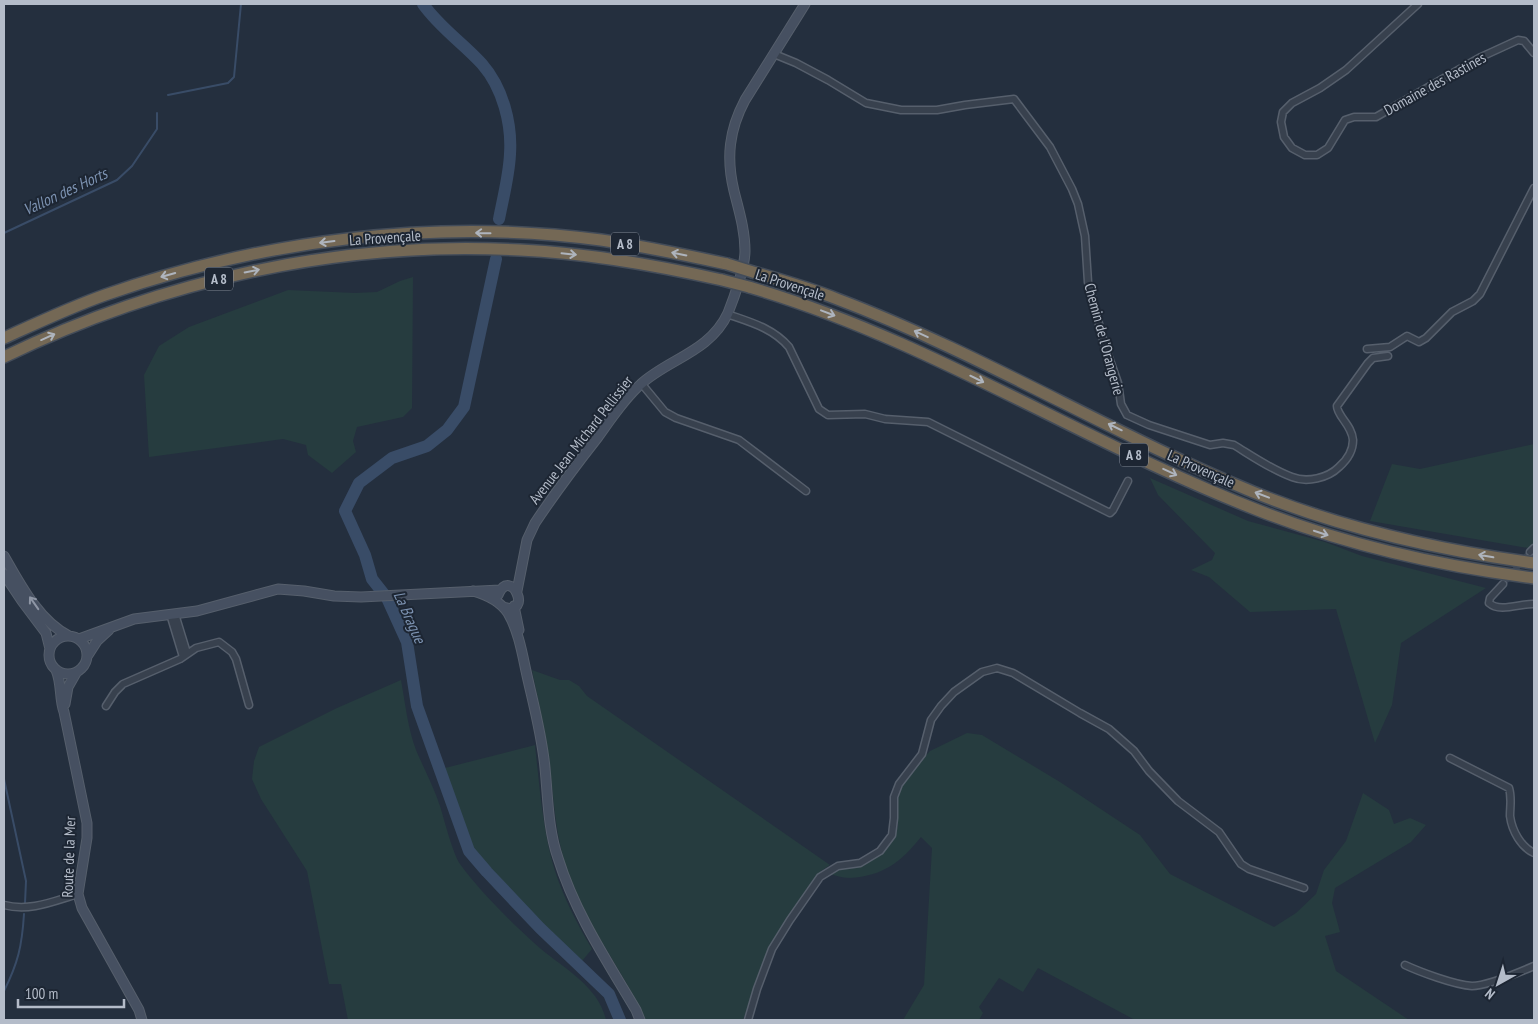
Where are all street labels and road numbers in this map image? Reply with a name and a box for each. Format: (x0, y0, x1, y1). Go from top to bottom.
street label: Domaine des Rastines (1380, 48, 1489, 119)
street label: La Provençale (349, 226, 421, 249)
road number: A 8 (611, 232, 639, 255)
street label: La Provençale (753, 264, 827, 305)
road number: A 8 (205, 268, 233, 290)
street label: Chemin de l'Orangerie (1080, 281, 1129, 397)
street label: Avenue Jean Michard Pellissier (525, 371, 637, 508)
road number: A 8 (1120, 444, 1148, 466)
street label: La Provençale (1165, 445, 1238, 492)
street label: Route de la Mer (58, 815, 79, 898)

